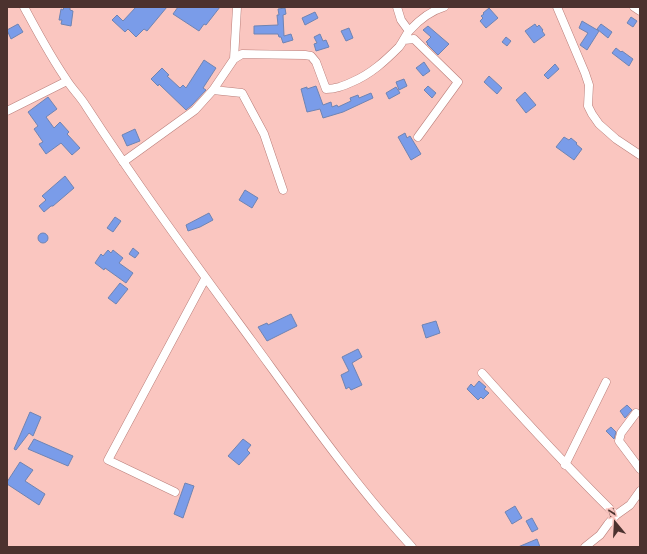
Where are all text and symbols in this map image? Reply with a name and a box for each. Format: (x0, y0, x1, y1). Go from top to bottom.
north arrow (595, 502, 635, 542)
text: N (606, 504, 618, 520)

